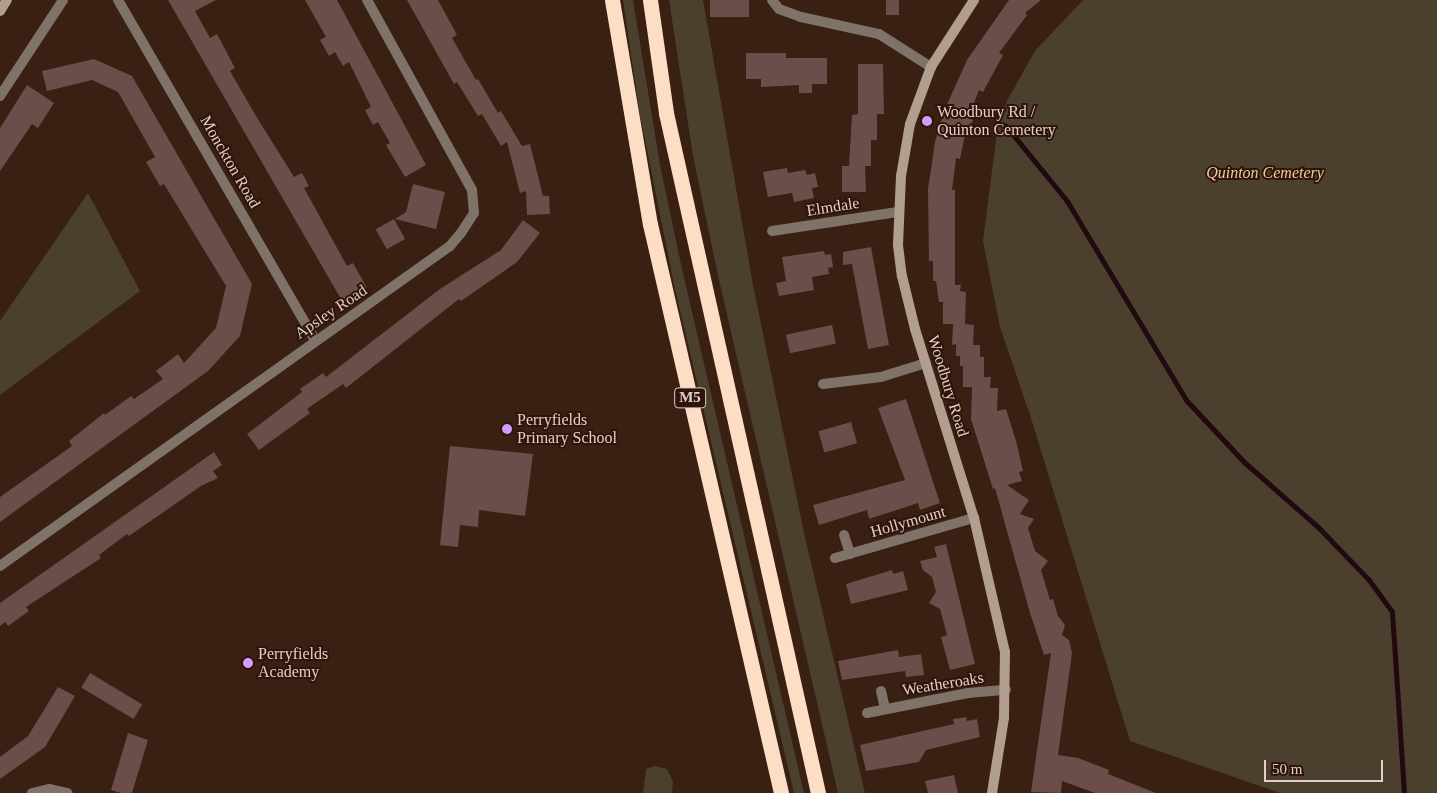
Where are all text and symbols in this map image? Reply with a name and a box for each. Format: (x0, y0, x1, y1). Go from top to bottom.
place label: Woodbury Rd / Quinton Cemetery (937, 102, 1056, 140)
street label: Monckton Road (196, 112, 264, 212)
marker: Woodbury Rd / Quinton Cemetery (921, 115, 933, 127)
park label: Quinton Cemetery (1206, 163, 1324, 183)
street label: Elmdale (805, 193, 861, 221)
street label: Apsley Road (291, 281, 371, 343)
street label: Woodbury Road (923, 333, 973, 439)
road number: M5 (674, 386, 706, 410)
place label: Perryfields Primary School (517, 410, 617, 448)
marker: Perryfields Primary School (501, 423, 513, 435)
street label: Hollymount (868, 502, 948, 542)
place label: Perryfields Academy (258, 644, 328, 682)
marker: Perryfields Academy (242, 657, 254, 669)
street label: Weatheroaks (901, 668, 985, 700)
scale bar (1267, 750, 1386, 782)
text: 50 m (1272, 761, 1302, 777)

